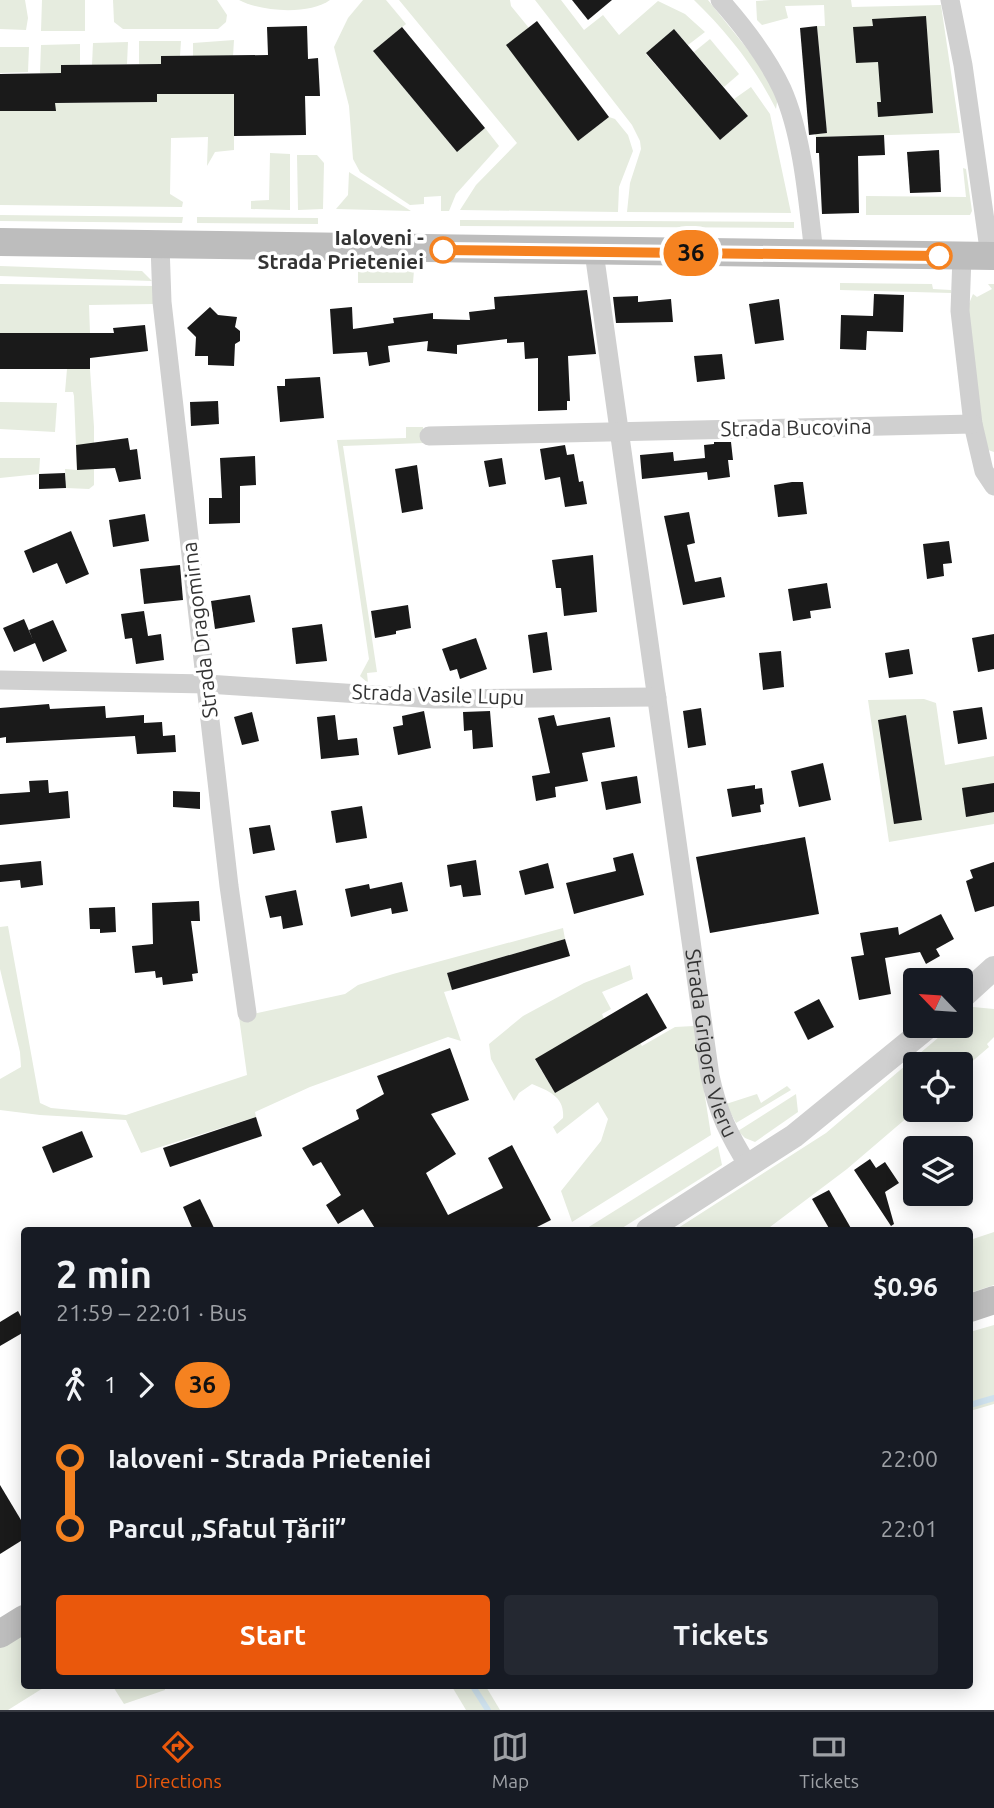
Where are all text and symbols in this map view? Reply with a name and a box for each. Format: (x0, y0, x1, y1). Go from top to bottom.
place label: Ialoveni - Strada Prieteniei (257, 225, 424, 273)
line badge: 36 (660, 230, 722, 276)
marker: Ialoveni - Strada Prieteniei (430, 237, 456, 263)
text: 36 (677, 239, 705, 266)
unlabelled marker (926, 243, 952, 269)
street label: Strada Bucovina (720, 414, 872, 440)
street label: Strada Dragomirna (176, 540, 222, 720)
street label: Strada Vasile Lupu (351, 679, 525, 709)
street label: Strada Grigore Vieru (681, 947, 743, 1141)
north arrow (903, 968, 973, 1038)
map controls (903, 968, 973, 1206)
button: locate (903, 1052, 973, 1122)
button: layers (903, 1136, 973, 1206)
text: 2 min (56, 1253, 152, 1295)
text: $0.96 (873, 1272, 938, 1301)
text: 21:59 – 22:01 · Bus (56, 1300, 247, 1325)
icon: walk (56, 1366, 94, 1404)
icon: forward (127, 1366, 165, 1404)
text: 36 (189, 1371, 216, 1398)
text: 1 (104, 1372, 117, 1397)
text: Ialoveni - Strada Prieteniei (108, 1444, 431, 1473)
text: 22:00 (880, 1446, 938, 1471)
text: Parcul „Sfatul Țării” (108, 1514, 347, 1543)
text: 22:01 (880, 1516, 938, 1541)
button: Start (56, 1595, 490, 1675)
button: Tickets (504, 1595, 938, 1675)
tab: Directions (135, 1728, 222, 1792)
tab: Map (491, 1728, 529, 1792)
tab: Tickets (799, 1728, 859, 1792)

